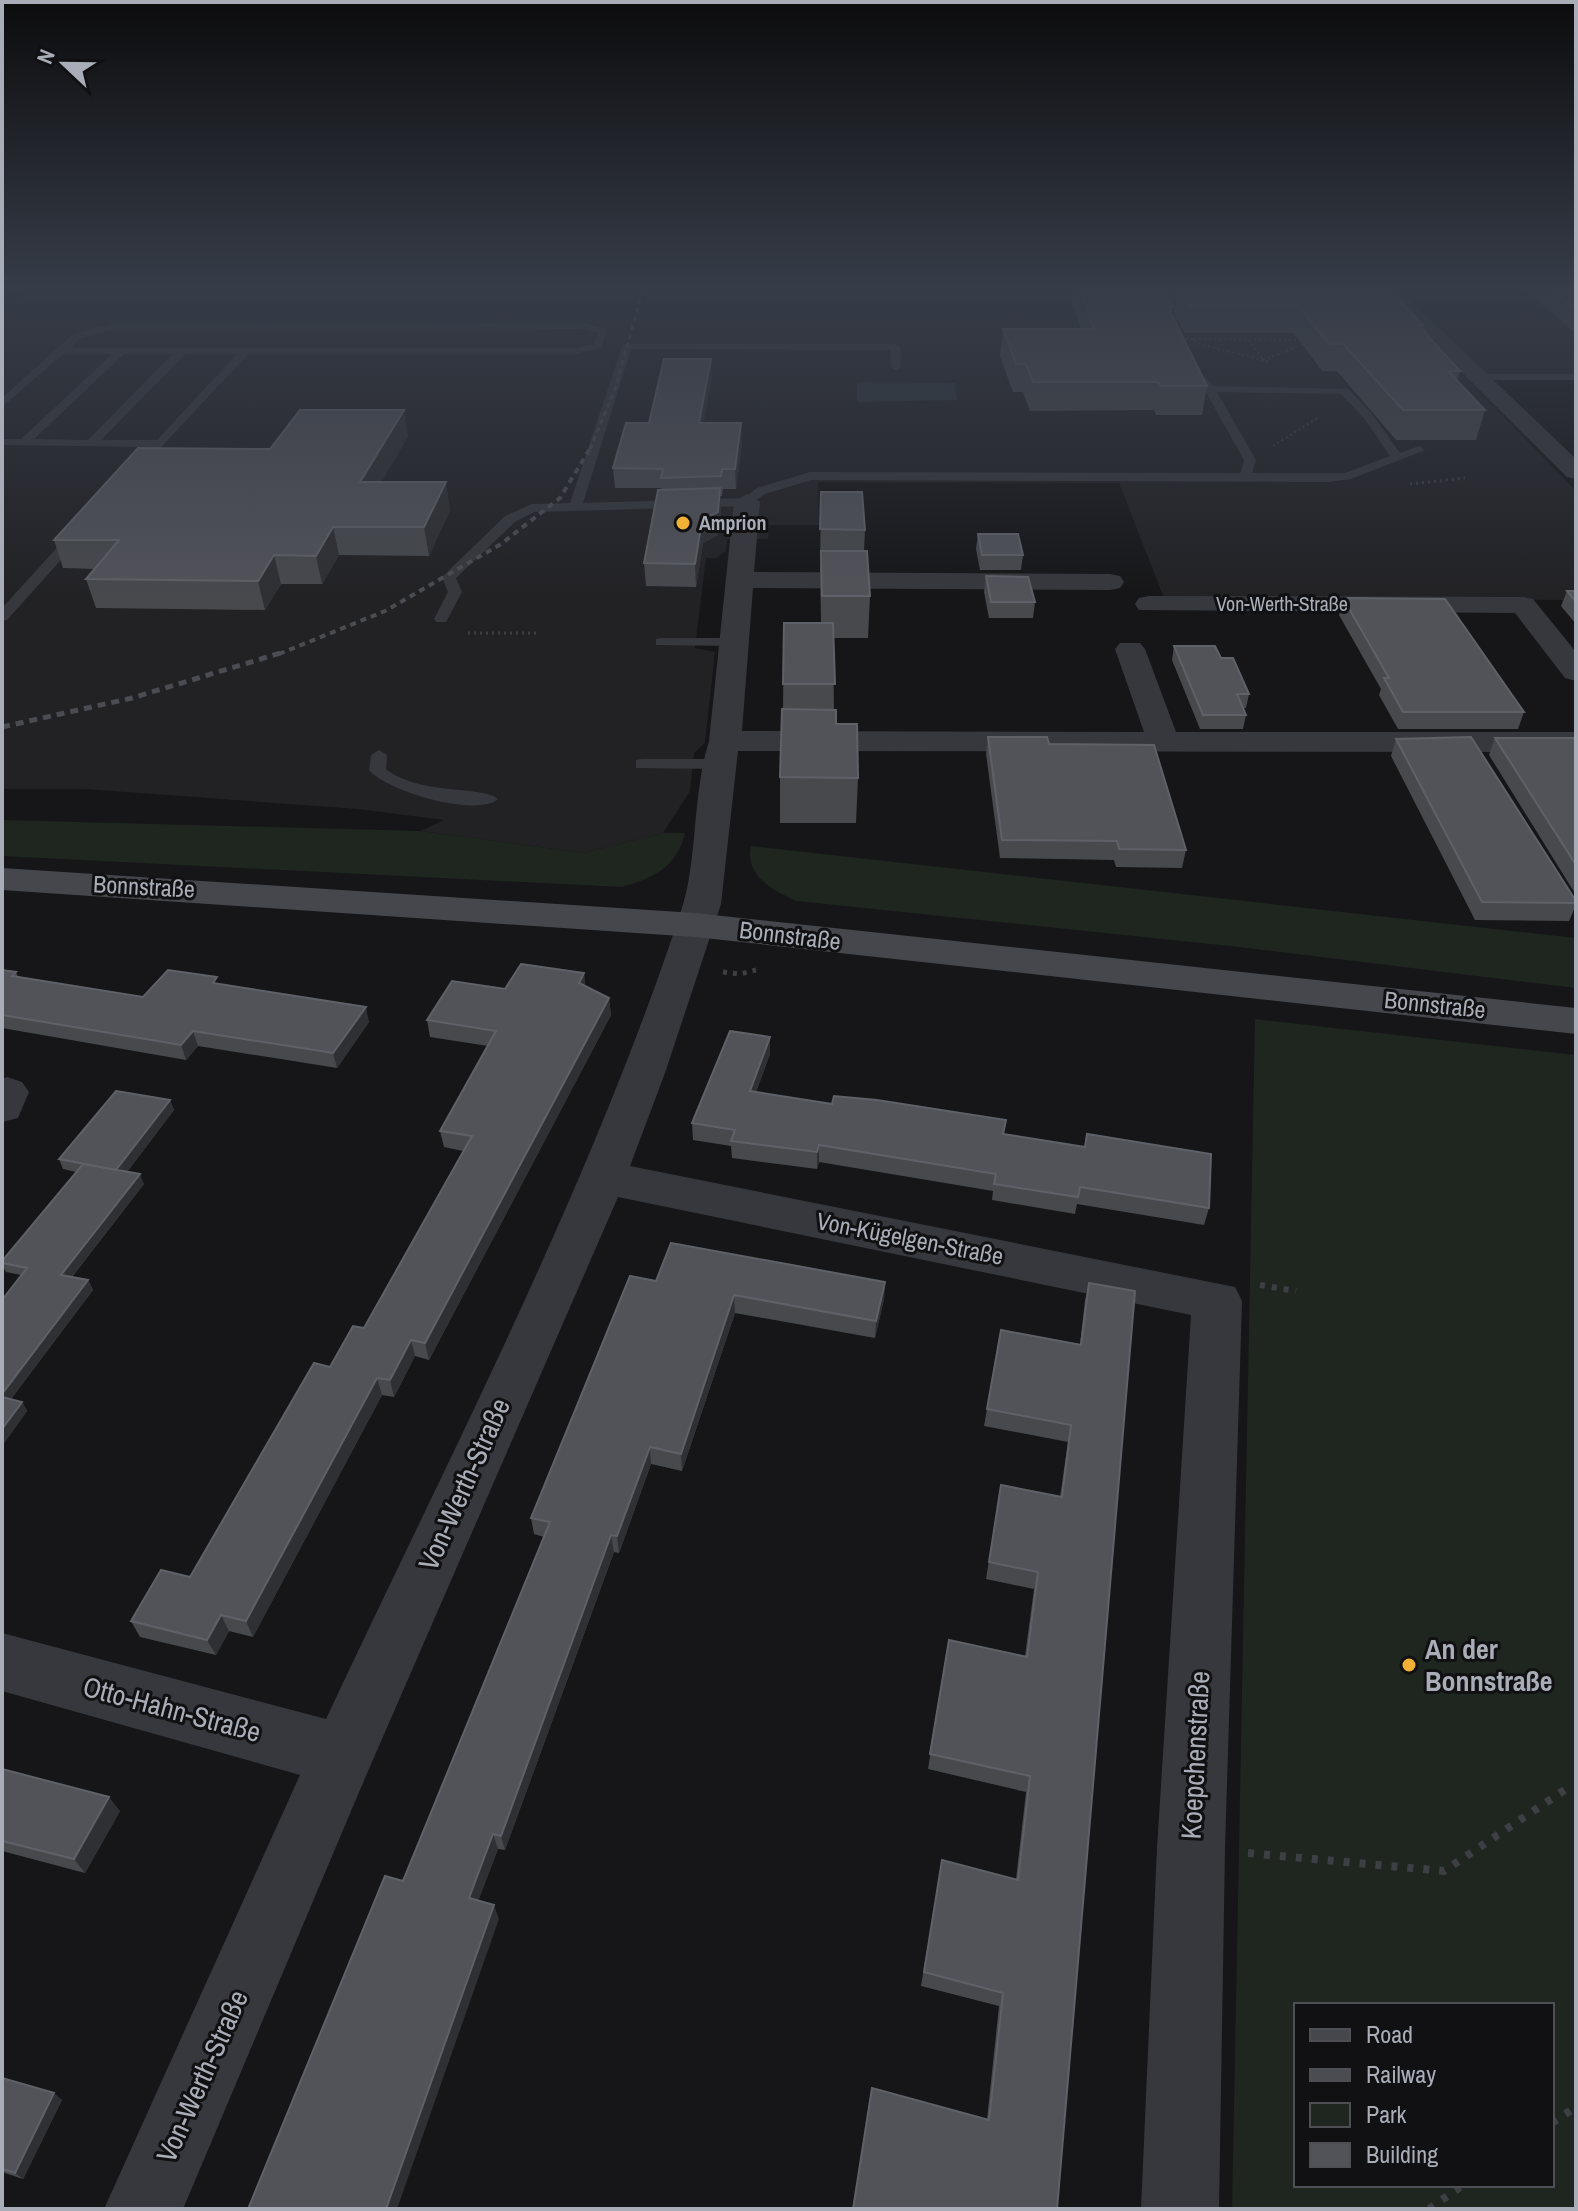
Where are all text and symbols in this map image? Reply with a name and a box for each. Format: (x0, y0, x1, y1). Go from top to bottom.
north arrow (24, 24, 104, 104)
text: N (29, 45, 62, 68)
place label: Amprion (699, 509, 766, 536)
marker: Amprion (674, 514, 692, 532)
street label: Von-Werth-Straße (1216, 590, 1348, 617)
street label: Bonnstraße (92, 867, 196, 905)
street label: Bonnstraße (738, 913, 843, 957)
street label: Bonnstraße (1383, 983, 1487, 1025)
street label: Von-Kügelgen-Straße (814, 1204, 1006, 1272)
street label: Von-Werth-Straße (409, 1392, 519, 1576)
place label: An der Bonnstraße (1425, 1630, 1553, 1700)
marker: An der Bonnstraße (1400, 1656, 1418, 1674)
street label: Otto-Hahn-Straße (79, 1667, 265, 1751)
street label: Koepchenstraße (1172, 1670, 1218, 1840)
street label: Von-Werth-Straße (147, 1984, 257, 2168)
legend (1294, 2003, 1554, 2187)
text: Road (1366, 2018, 1413, 2050)
text: Railway (1366, 2058, 1436, 2090)
text: Park (1366, 2098, 1407, 2130)
text: Building (1366, 2138, 1438, 2170)

